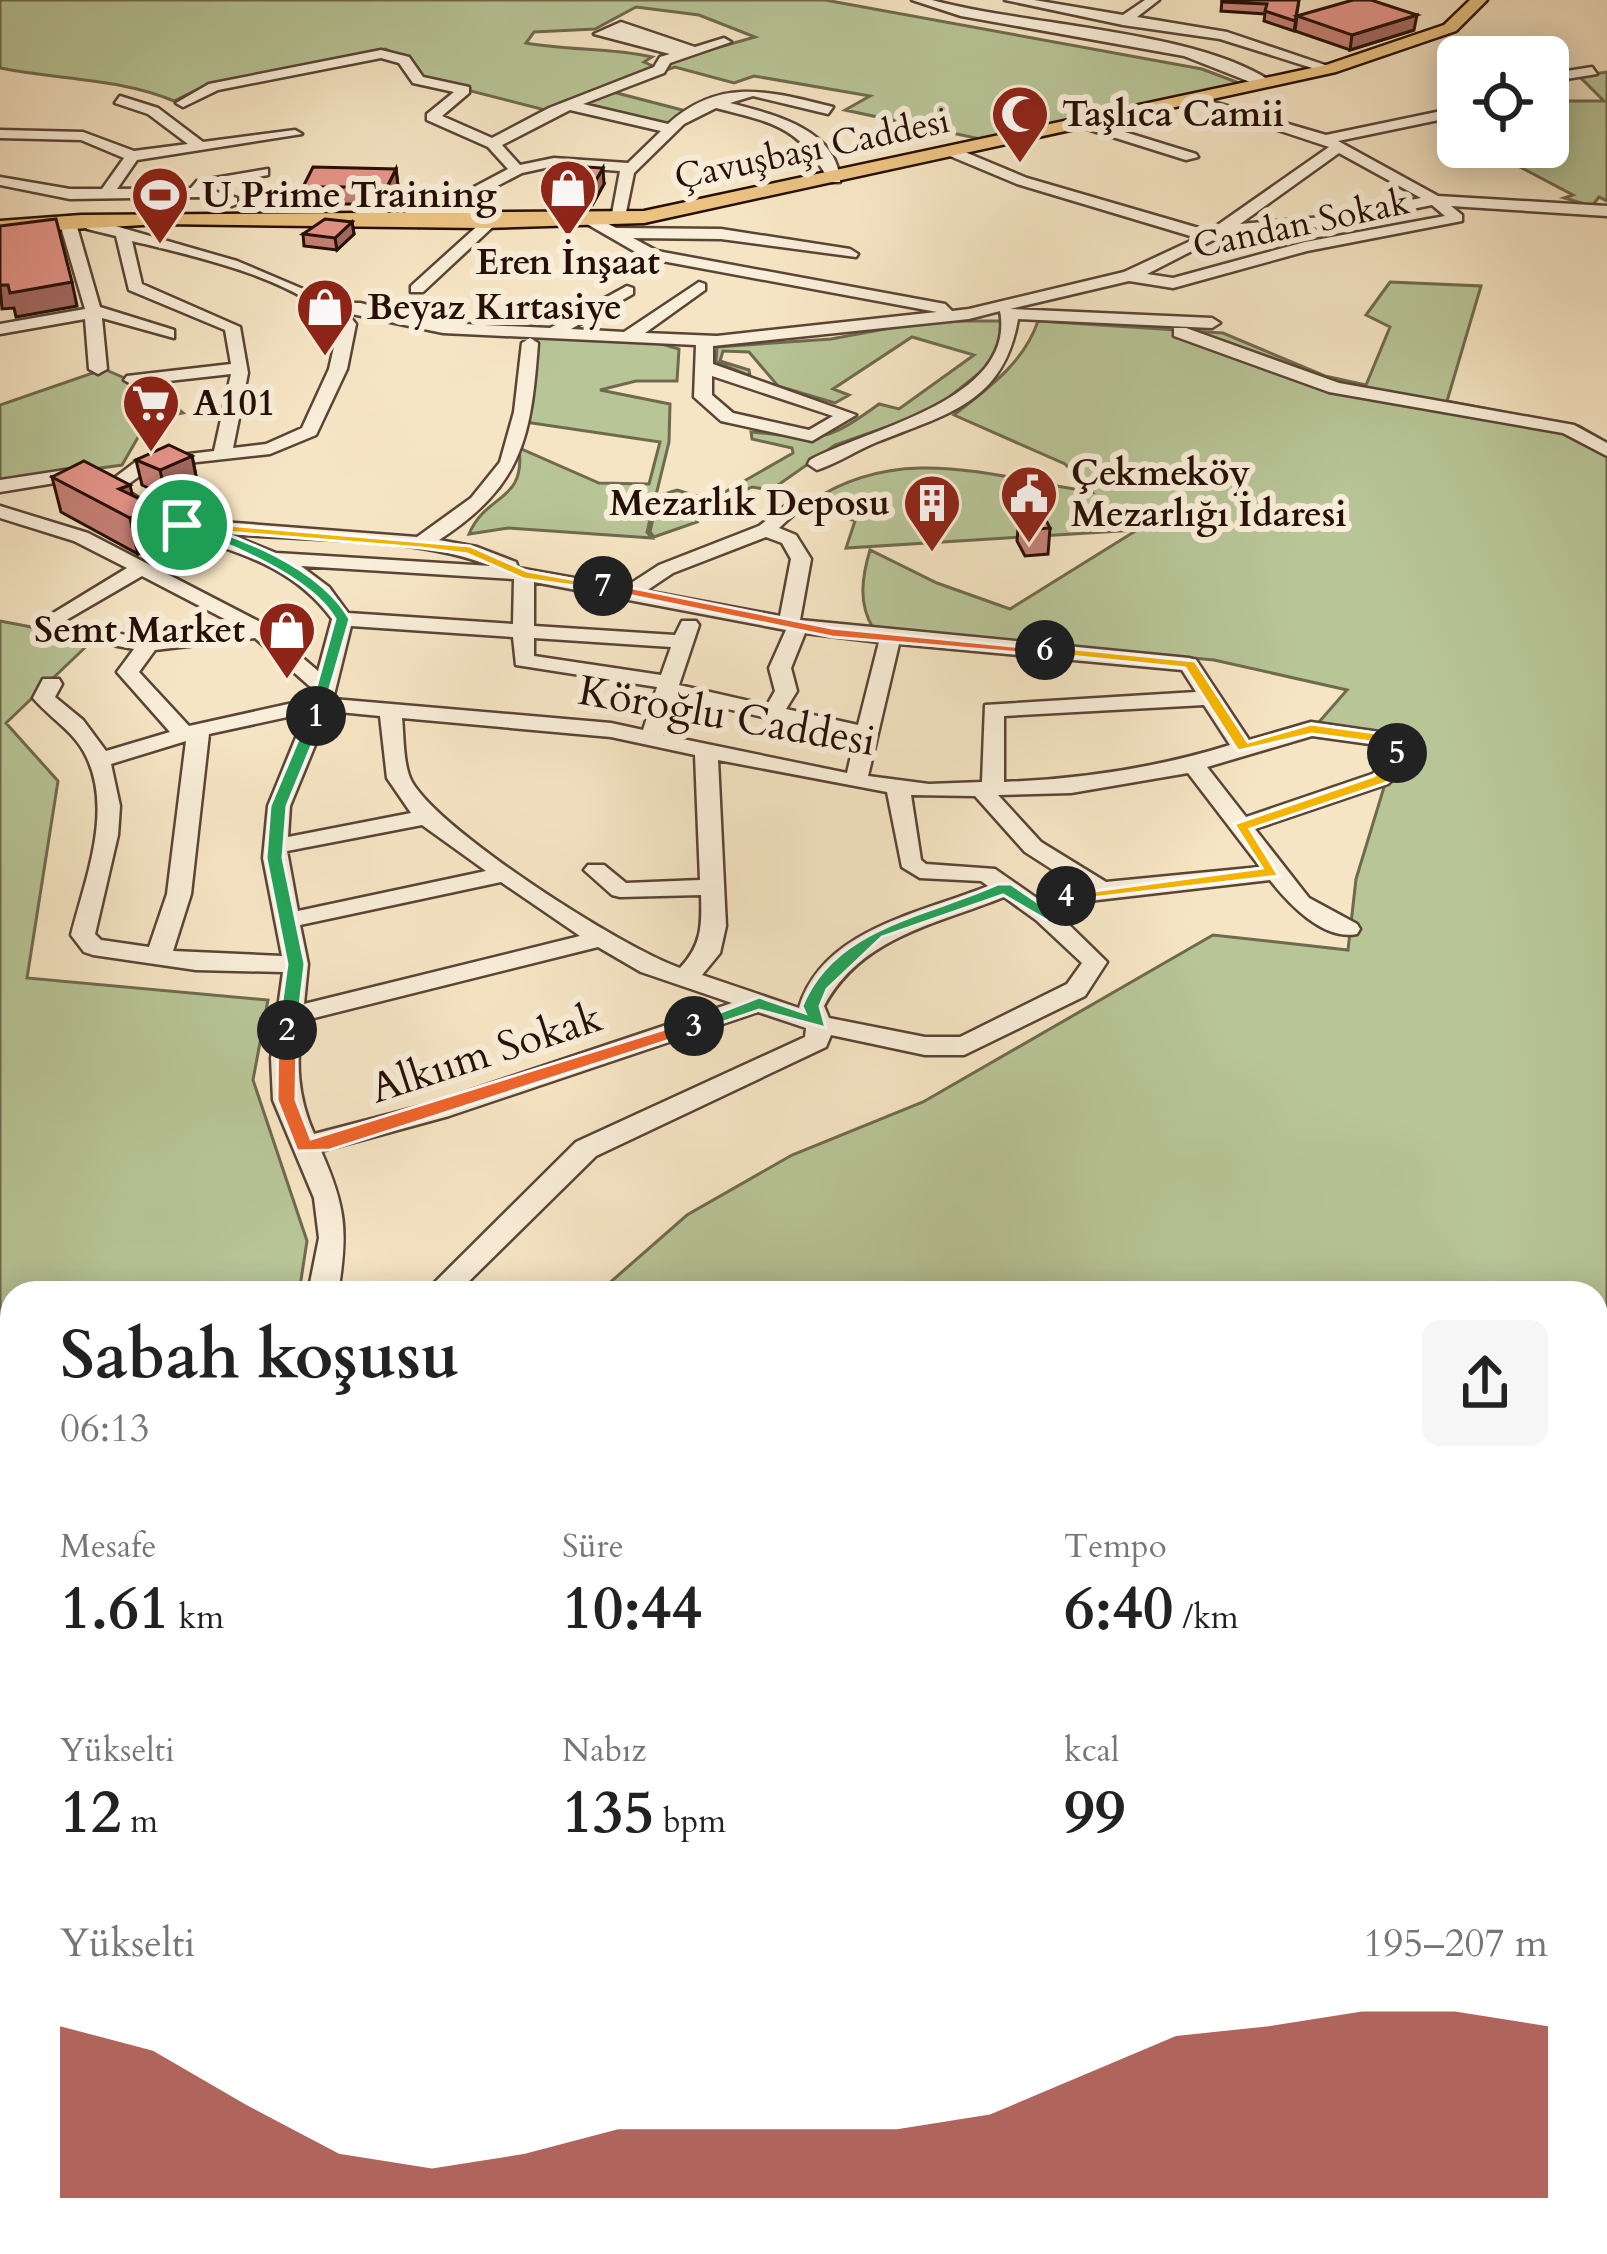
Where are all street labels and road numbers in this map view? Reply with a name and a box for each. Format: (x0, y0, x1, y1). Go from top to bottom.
street label: Çavuşbaşı Caddesi (670, 96, 954, 202)
street label: Candan Sokak (1188, 177, 1414, 271)
street label: Köroğlu Caddesi (574, 662, 880, 770)
street label: Alkıım Sokak (363, 989, 610, 1117)

